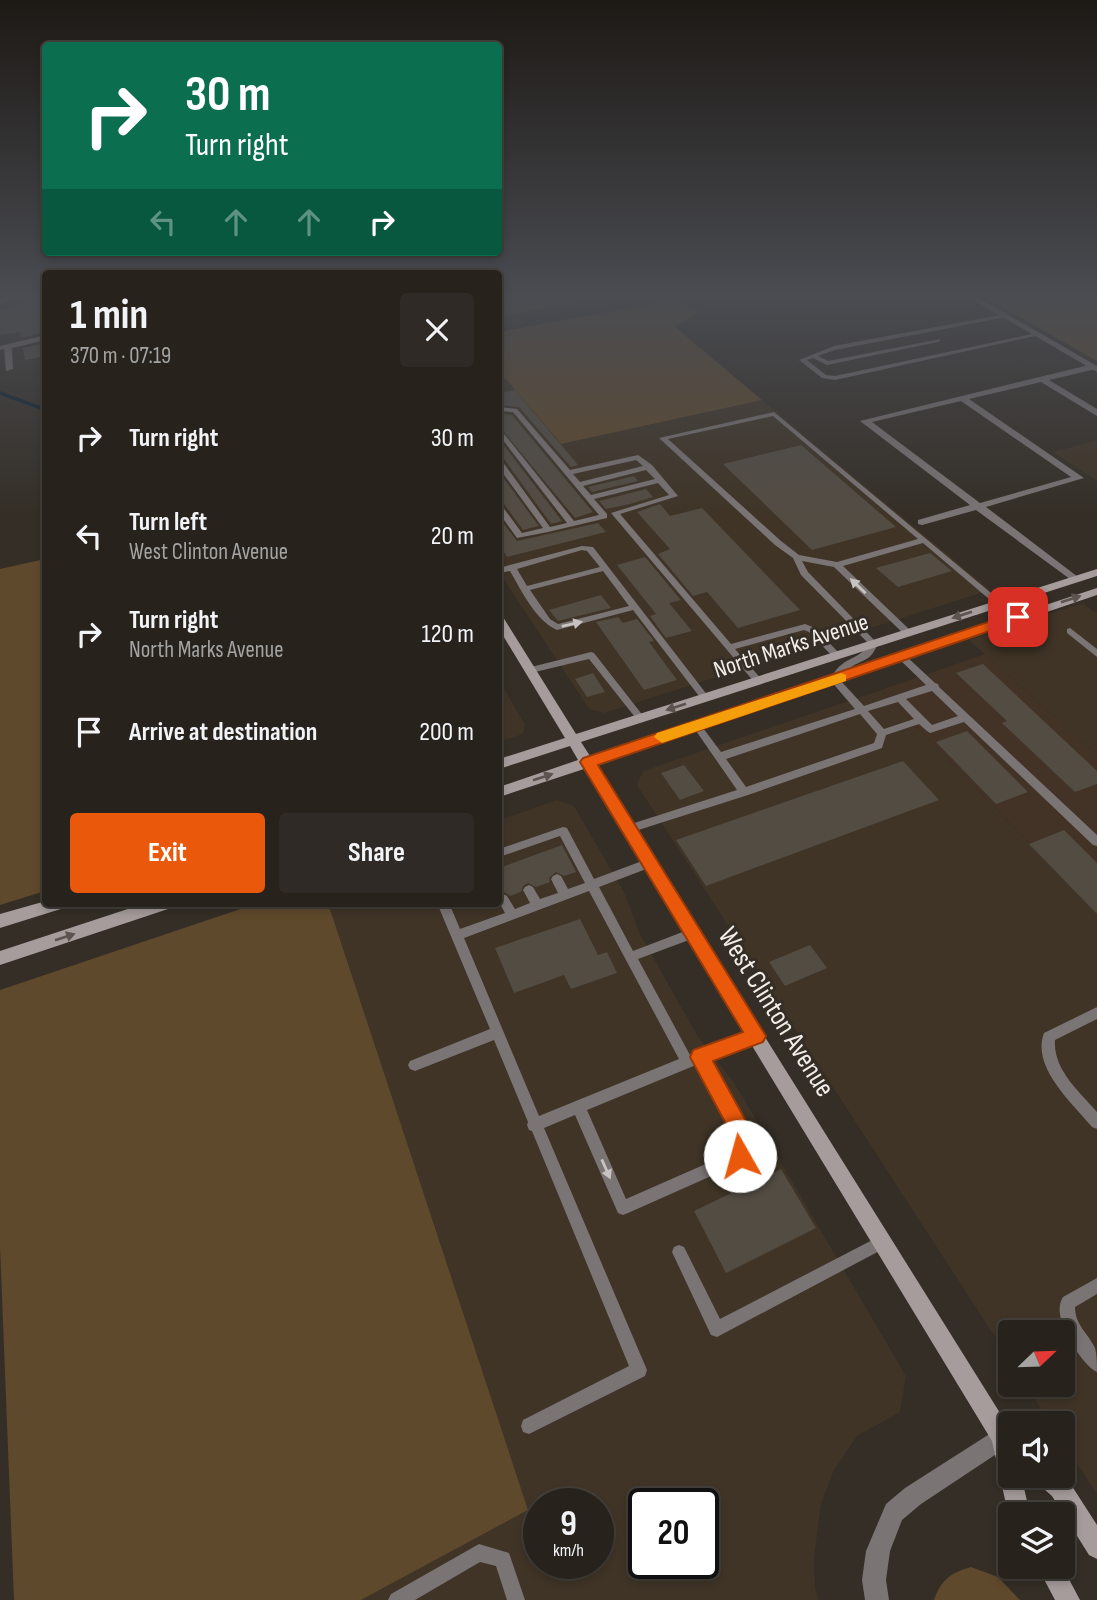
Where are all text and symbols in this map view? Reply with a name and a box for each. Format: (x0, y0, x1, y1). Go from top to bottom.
text: 30 m (185, 66, 270, 125)
icon: right (70, 70, 161, 161)
text: Turn right (185, 126, 289, 165)
icon: left (144, 203, 182, 241)
icon: ahead (217, 203, 255, 241)
icon: ahead (290, 203, 328, 241)
icon: right (363, 203, 401, 241)
text: 1 min (70, 290, 148, 341)
button: close (400, 293, 474, 367)
text: 370 m · 07:19 (70, 342, 171, 370)
icon: right (70, 419, 108, 457)
text: Turn right (129, 423, 218, 454)
text: 30 m (431, 423, 474, 454)
text: Turn left (129, 507, 207, 538)
icon: left (70, 517, 108, 555)
text: 20 m (431, 521, 474, 552)
text: West Clinton Avenue (129, 538, 288, 566)
one-way arrow (850, 577, 867, 594)
pin (988, 587, 1048, 647)
one-way arrow (1060, 593, 1081, 604)
icon: arrive (999, 598, 1037, 636)
text: Turn right (129, 605, 218, 636)
street label: North Marks Avenue (710, 607, 872, 685)
one-way arrow (951, 610, 972, 621)
icon: right (70, 615, 108, 653)
text: 120 m (421, 619, 474, 650)
one-way arrow (561, 619, 583, 630)
text: North Marks Avenue (129, 636, 283, 664)
one-way arrow (665, 703, 686, 713)
icon: arrive (70, 713, 108, 751)
text: Arrive at destination (129, 717, 317, 748)
text: 200 m (419, 717, 474, 748)
one-way arrow (533, 771, 554, 782)
button: Exit (70, 813, 265, 893)
button: Share (279, 813, 474, 893)
street label: West Clinton Avenue (711, 921, 841, 1103)
one-way arrow (54, 931, 75, 942)
position arrow (703, 1119, 777, 1193)
one-way arrow (600, 1159, 612, 1179)
north arrow (998, 1320, 1074, 1396)
map controls (998, 1320, 1075, 1579)
button: sound (998, 1411, 1075, 1488)
speed limit sign: 20 (628, 1488, 719, 1579)
button: layers (998, 1502, 1075, 1579)
text: 9 (560, 1503, 577, 1546)
text: km/h (553, 1540, 584, 1561)

